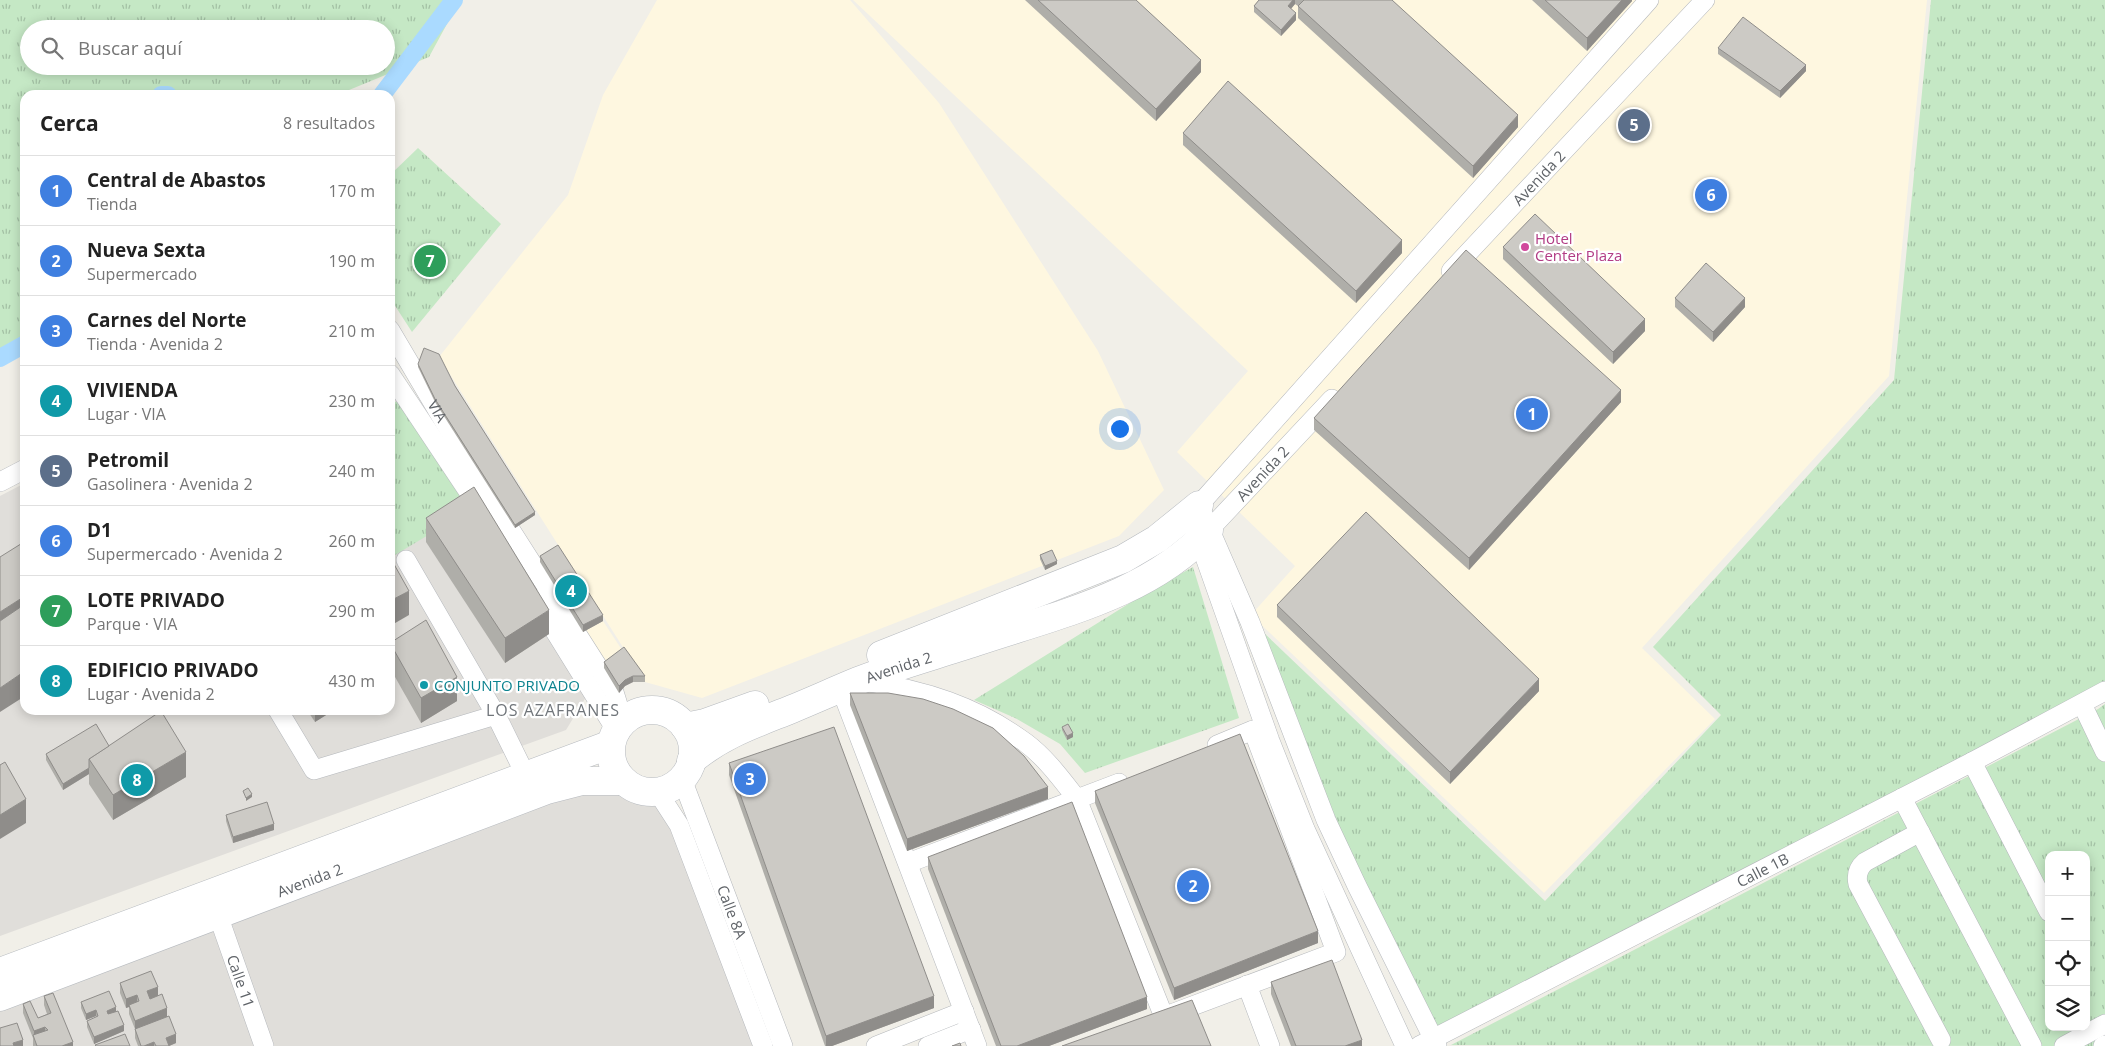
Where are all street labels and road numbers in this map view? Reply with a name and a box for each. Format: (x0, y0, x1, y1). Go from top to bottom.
street label: Avenida 2 (1508, 146, 1569, 209)
street label: VIA (423, 396, 452, 426)
street label: Avenida 2 (1232, 441, 1293, 505)
street label: Avenida 2 (863, 647, 934, 687)
street label: Calle 1B (1733, 848, 1792, 891)
street label: Avenida 2 (274, 858, 345, 901)
street label: Calle 8A (713, 882, 752, 942)
street label: Calle 11 (223, 952, 260, 1010)

